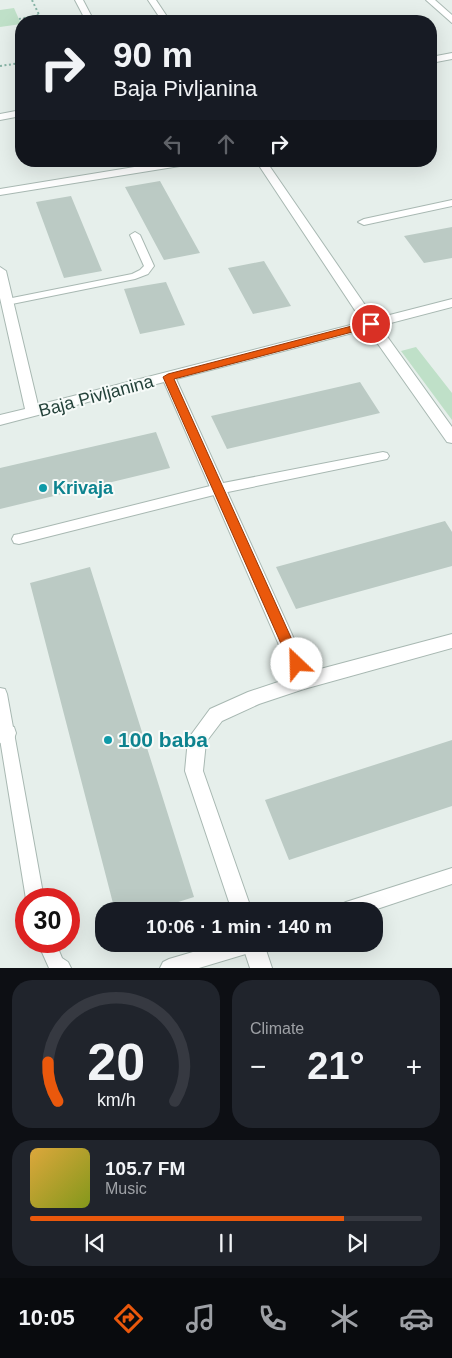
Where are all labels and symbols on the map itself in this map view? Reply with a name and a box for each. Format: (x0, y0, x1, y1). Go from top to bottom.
pin (350, 303, 392, 345)
street label: Baja Pivljanina (36, 371, 157, 421)
place label: Krivaja (53, 478, 114, 498)
marker: Krivaja (37, 482, 49, 494)
position arrow (270, 637, 322, 689)
place label: 100 baba (118, 728, 208, 751)
marker: 100 baba (102, 734, 114, 746)
speed limit sign: 30 (15, 888, 80, 953)

